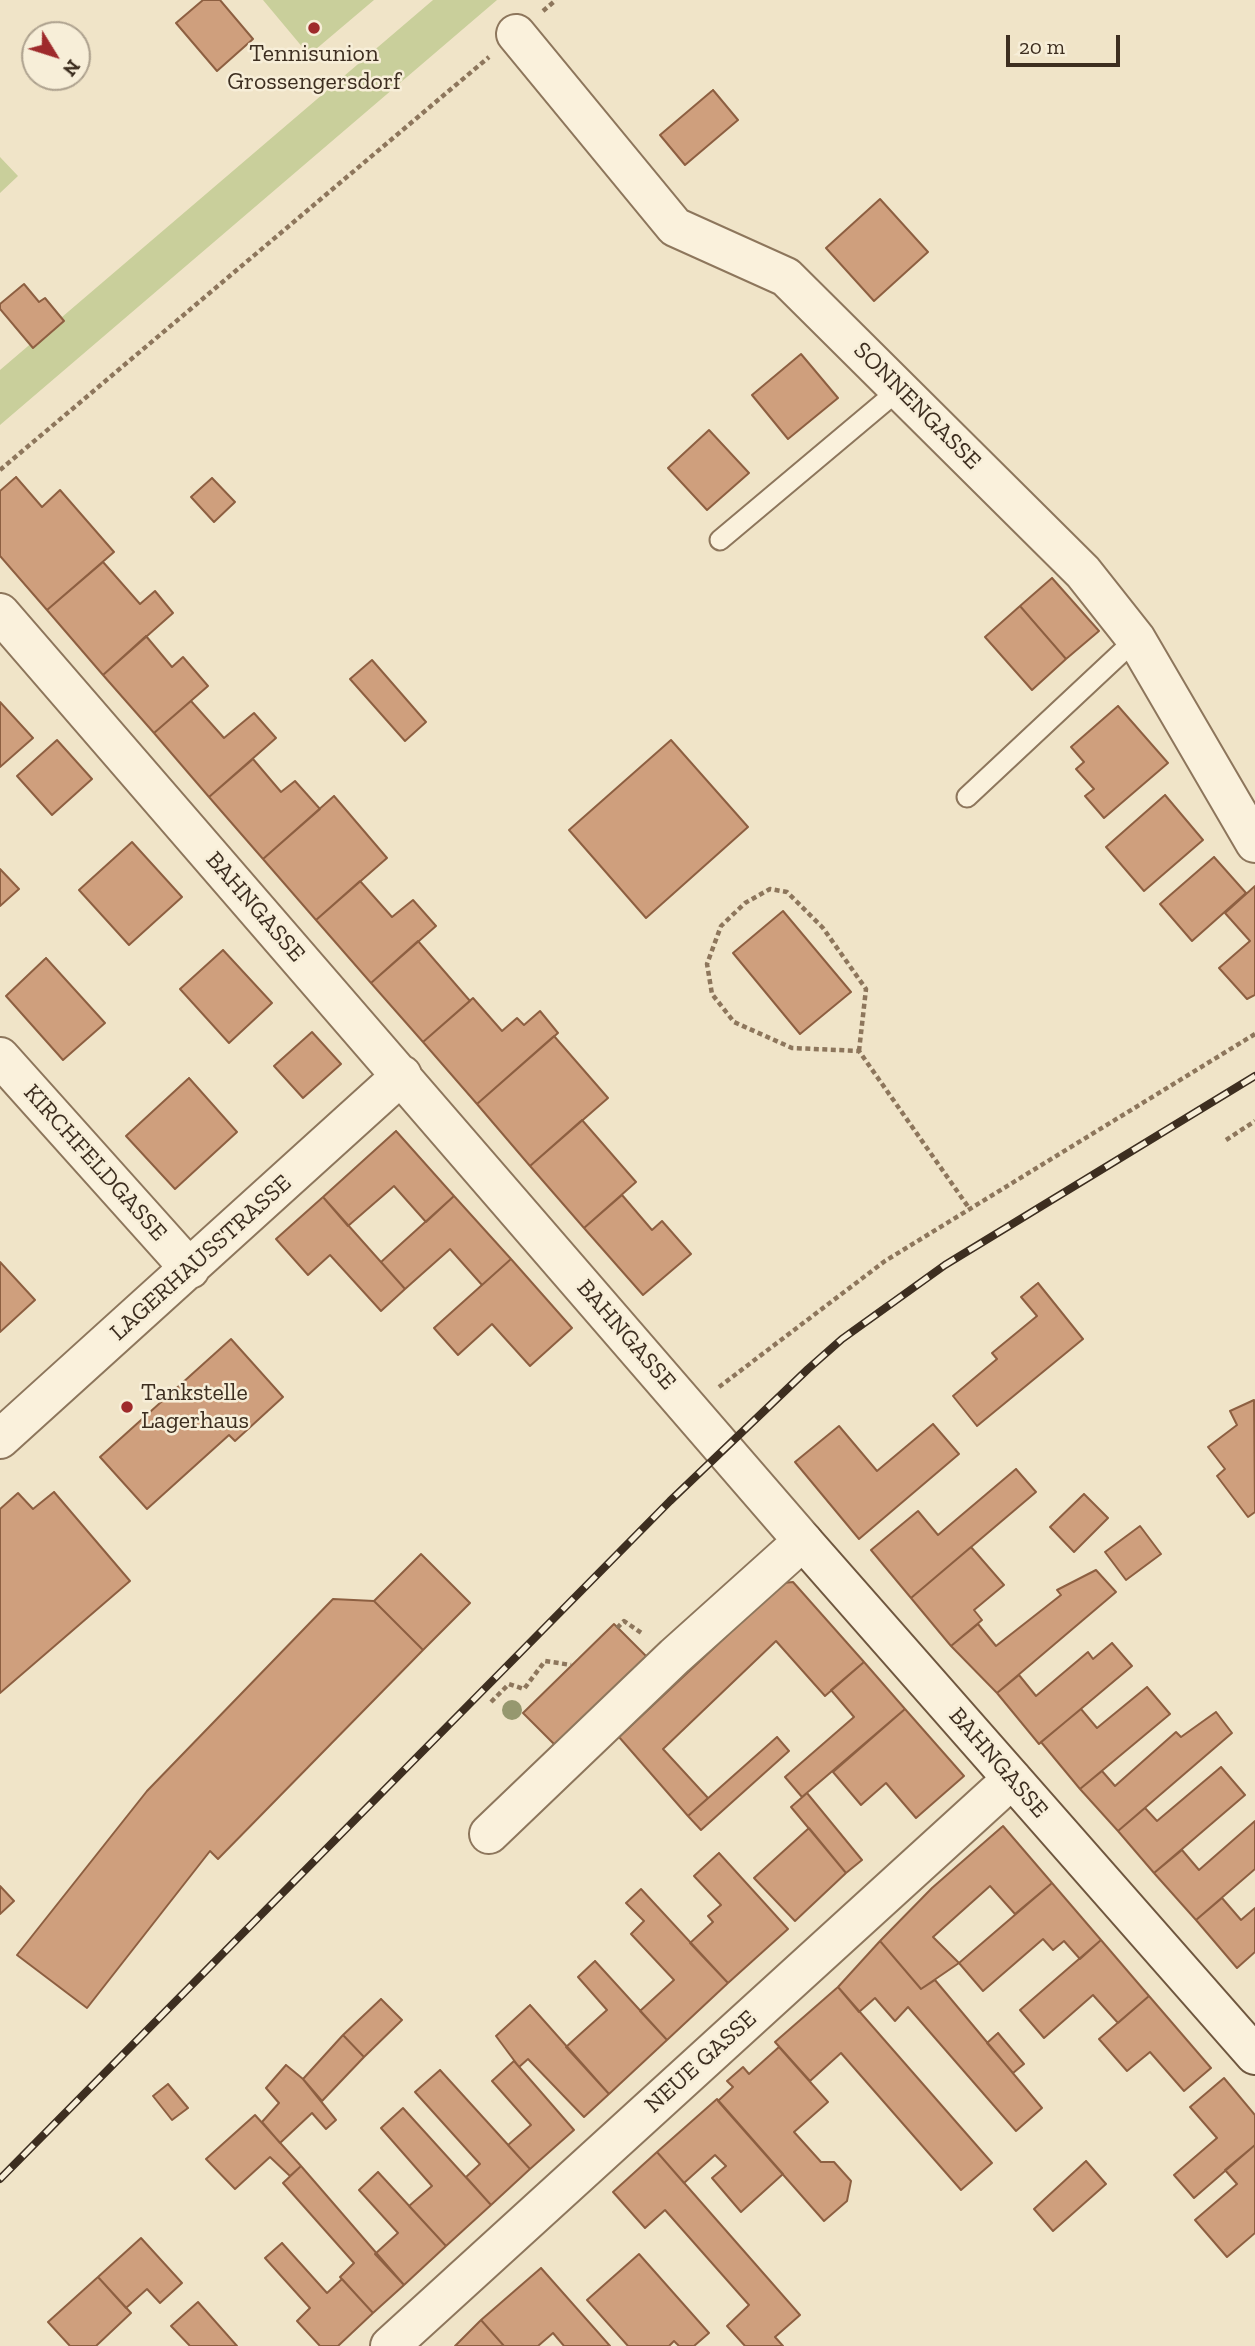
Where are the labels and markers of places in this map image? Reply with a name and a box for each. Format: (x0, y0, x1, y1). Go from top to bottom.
marker: Tennisunion Grossengersdorf (306, 20, 322, 36)
place label: Tennisunion Grossengersdorf (227, 40, 401, 96)
place label: Tankstelle Lagerhaus (141, 1379, 249, 1435)
marker: Tankstelle Lagerhaus (119, 1399, 135, 1415)

